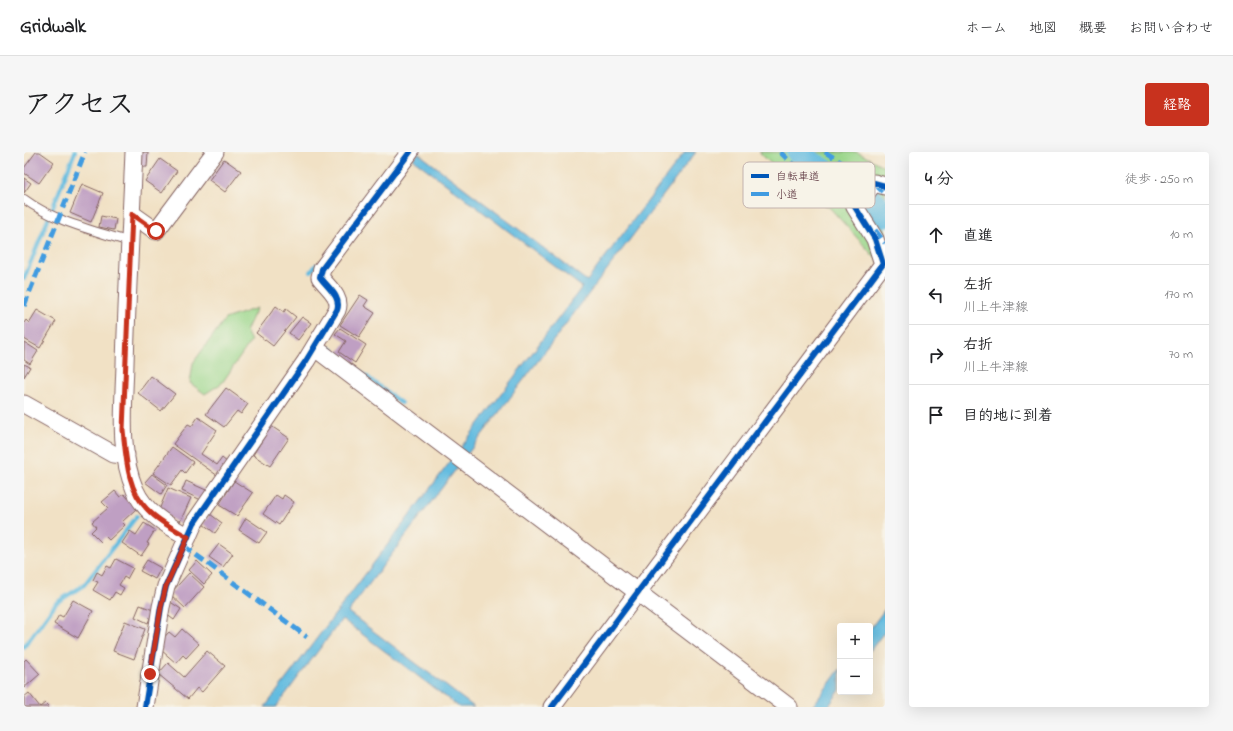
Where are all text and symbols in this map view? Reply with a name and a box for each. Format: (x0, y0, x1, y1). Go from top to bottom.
text: Gridwalk (20, 14, 86, 41)
text: ホーム (966, 18, 1007, 39)
text: 地図 (1029, 18, 1057, 39)
text: 概要 (1079, 18, 1107, 39)
text: お問い合わせ (1129, 18, 1213, 39)
button: 経路 (1145, 83, 1209, 126)
text: アクセス (24, 86, 134, 127)
legend (743, 162, 875, 208)
text: 4 分 (925, 167, 953, 192)
text: 自転車道 (776, 169, 820, 185)
text: 徒歩 · 250 m (1125, 170, 1193, 189)
text: 小道 (776, 187, 798, 203)
route start (147, 222, 165, 240)
icon: ahead (925, 224, 947, 246)
text: 直進 (963, 225, 993, 247)
text: 10 m (1170, 225, 1193, 244)
text: 左折 (963, 274, 993, 296)
icon: left (925, 284, 947, 306)
text: 170 m (1165, 285, 1193, 304)
text: 川上牛津線 (963, 298, 1028, 317)
text: 右折 (963, 334, 993, 356)
icon: right (925, 344, 947, 366)
text: 70 m (1169, 345, 1193, 364)
text: 川上牛津線 (963, 358, 1028, 377)
icon: arrive (925, 404, 947, 426)
text: 目的地に到着 (963, 405, 1053, 427)
map controls (837, 623, 873, 695)
button: + (837, 623, 873, 659)
button: − (837, 659, 873, 695)
route end (141, 665, 159, 683)

